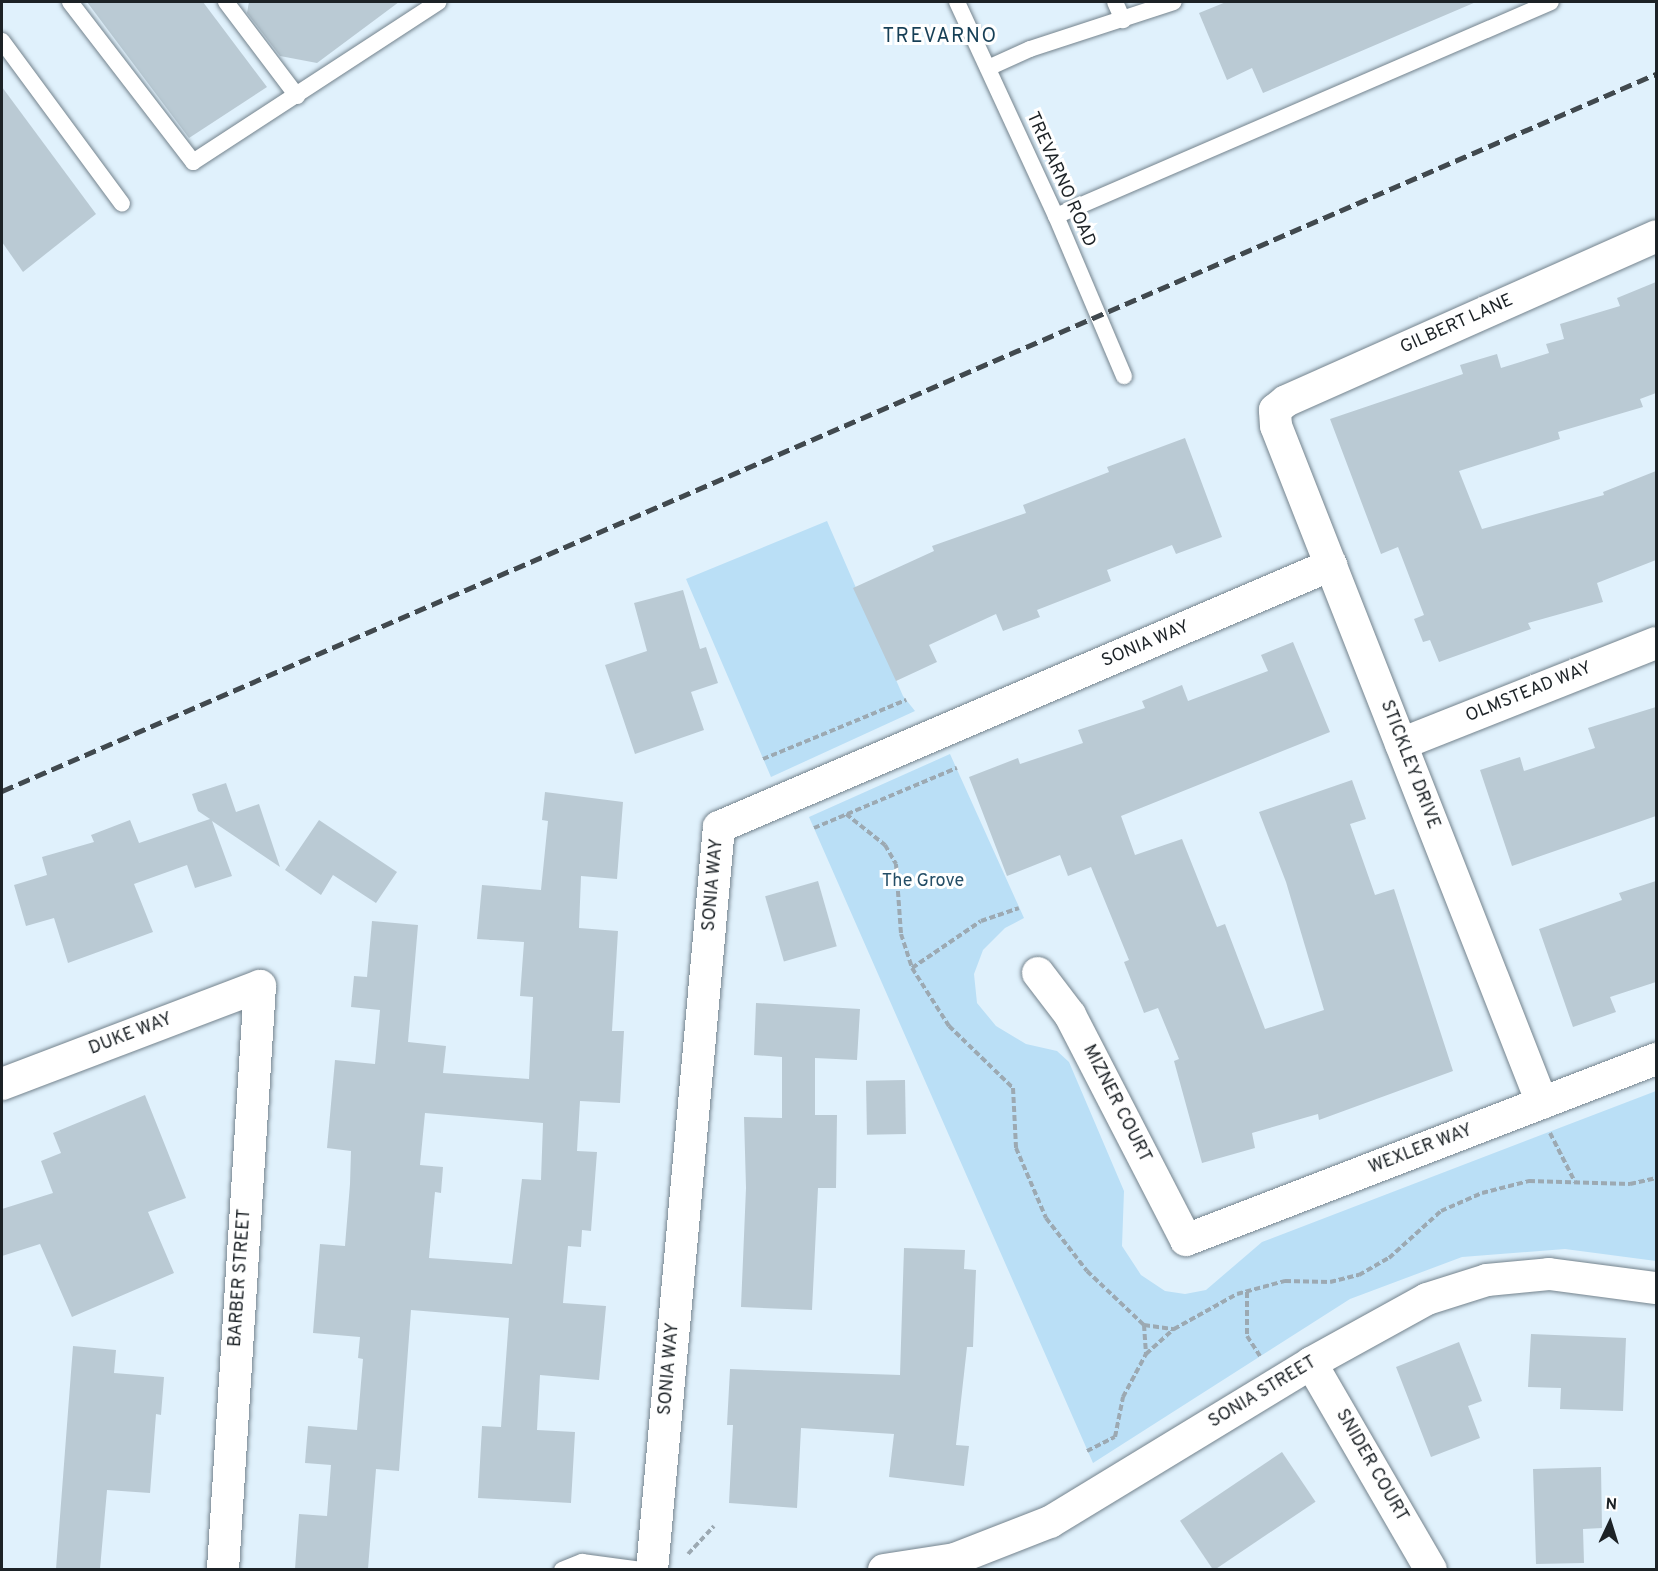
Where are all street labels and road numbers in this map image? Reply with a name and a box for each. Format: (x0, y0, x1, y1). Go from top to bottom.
street label: TREVARNO ROAD (1021, 109, 1099, 251)
street label: GILBERT LANE (1397, 290, 1517, 360)
street label: SONIA WAY (1098, 617, 1194, 673)
street label: OLMSTEAD WAY (1463, 658, 1595, 728)
street label: STICKLEY DRIVE (1374, 697, 1444, 833)
street label: SONIA WAY (699, 837, 729, 933)
street label: DUKE WAY (86, 1009, 176, 1061)
street label: MIZNER COURT (1077, 1042, 1155, 1166)
street label: WEXLER WAY (1366, 1120, 1476, 1180)
street label: BARBER STREET (225, 1208, 257, 1348)
street label: SONIA WAY (655, 1321, 685, 1417)
street label: SONIA STREET (1205, 1352, 1321, 1434)
street label: SNIDER COURT (1330, 1406, 1412, 1526)

